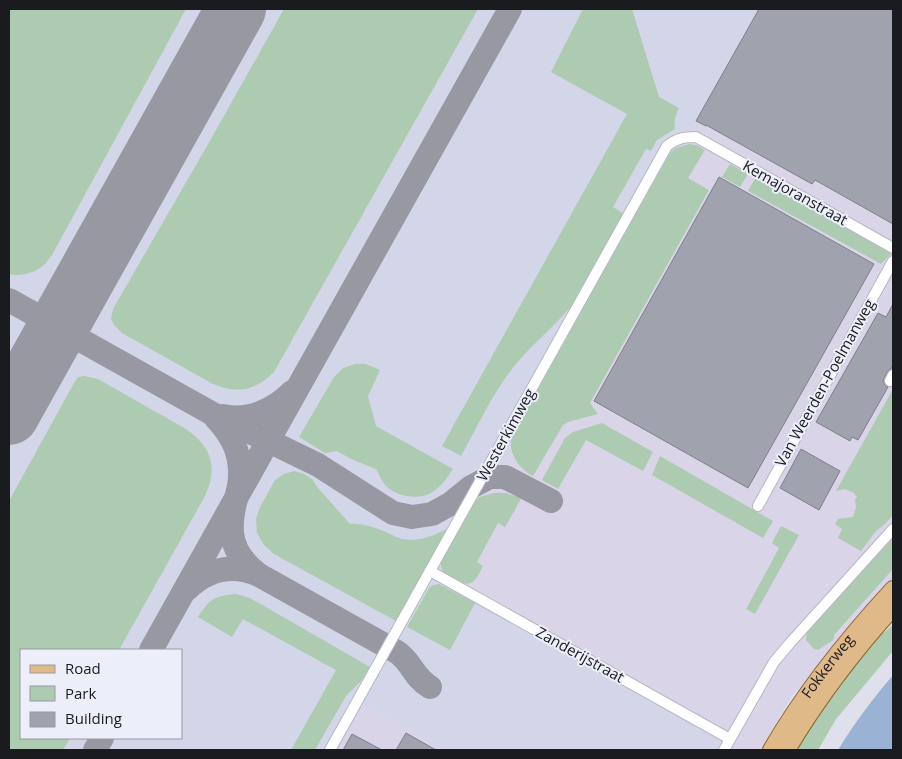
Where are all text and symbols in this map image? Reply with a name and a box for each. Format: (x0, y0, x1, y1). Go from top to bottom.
street label: Kemajoranstraat (739, 155, 851, 229)
street label: Van Weerden-Poelmanweg (770, 295, 879, 470)
street label: Westerkimweg (471, 385, 539, 484)
street label: Zanderijstraat (533, 622, 628, 687)
street label: Fokkerweg (796, 630, 858, 702)
legend (20, 649, 182, 739)
text: Road (65, 658, 101, 678)
text: Park (65, 683, 96, 703)
text: Building (65, 708, 122, 728)

